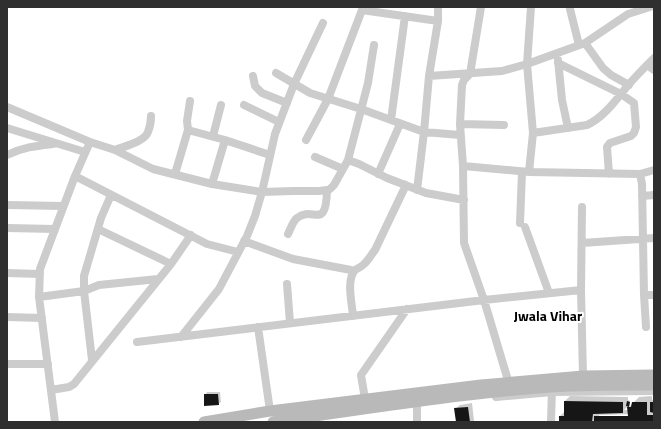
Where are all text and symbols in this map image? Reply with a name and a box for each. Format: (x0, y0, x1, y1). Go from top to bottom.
district label: Jwala Vihar (514, 305, 582, 326)

